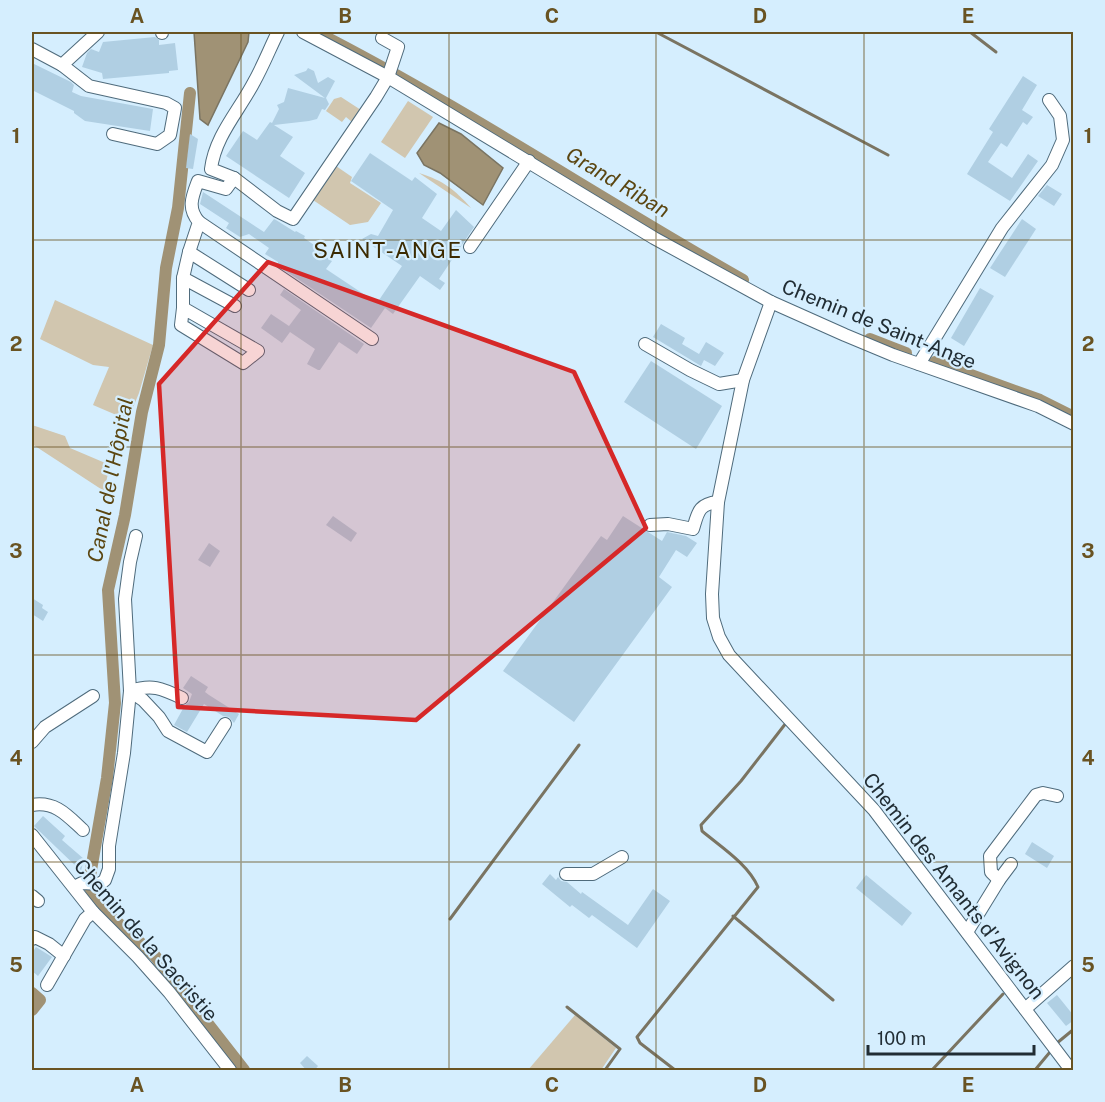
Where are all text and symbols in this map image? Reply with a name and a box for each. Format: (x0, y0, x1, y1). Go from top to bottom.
text: A (130, 4, 144, 28)
text: B (338, 4, 352, 28)
text: C (545, 4, 559, 28)
text: D (753, 4, 767, 28)
text: E (962, 4, 974, 28)
text: 1 (12, 124, 20, 148)
text: 1 (1084, 124, 1092, 148)
water label: Grand Riban (562, 141, 674, 223)
district label: SAINT-ANGE (313, 237, 463, 263)
street label: Chemin de Saint-Ange (778, 274, 980, 374)
text: 2 (10, 332, 22, 356)
text: 2 (1082, 332, 1094, 356)
water label: Canal de l'Hôpital (82, 396, 138, 564)
text: 3 (9, 539, 23, 563)
text: 3 (1081, 539, 1095, 563)
text: 4 (9, 746, 23, 770)
text: 4 (1081, 746, 1095, 770)
street label: Chemin des Amants d'Avignon (858, 768, 1050, 1004)
street label: Chemin de la Sacristie (69, 854, 223, 1026)
text: 5 (9, 953, 23, 977)
text: 5 (1081, 953, 1095, 977)
scale bar (868, 1018, 1034, 1056)
text: 100 m (877, 1028, 926, 1049)
text: A (130, 1073, 144, 1097)
text: B (338, 1073, 352, 1097)
text: C (545, 1073, 559, 1097)
text: D (753, 1073, 767, 1097)
text: E (962, 1073, 974, 1097)

